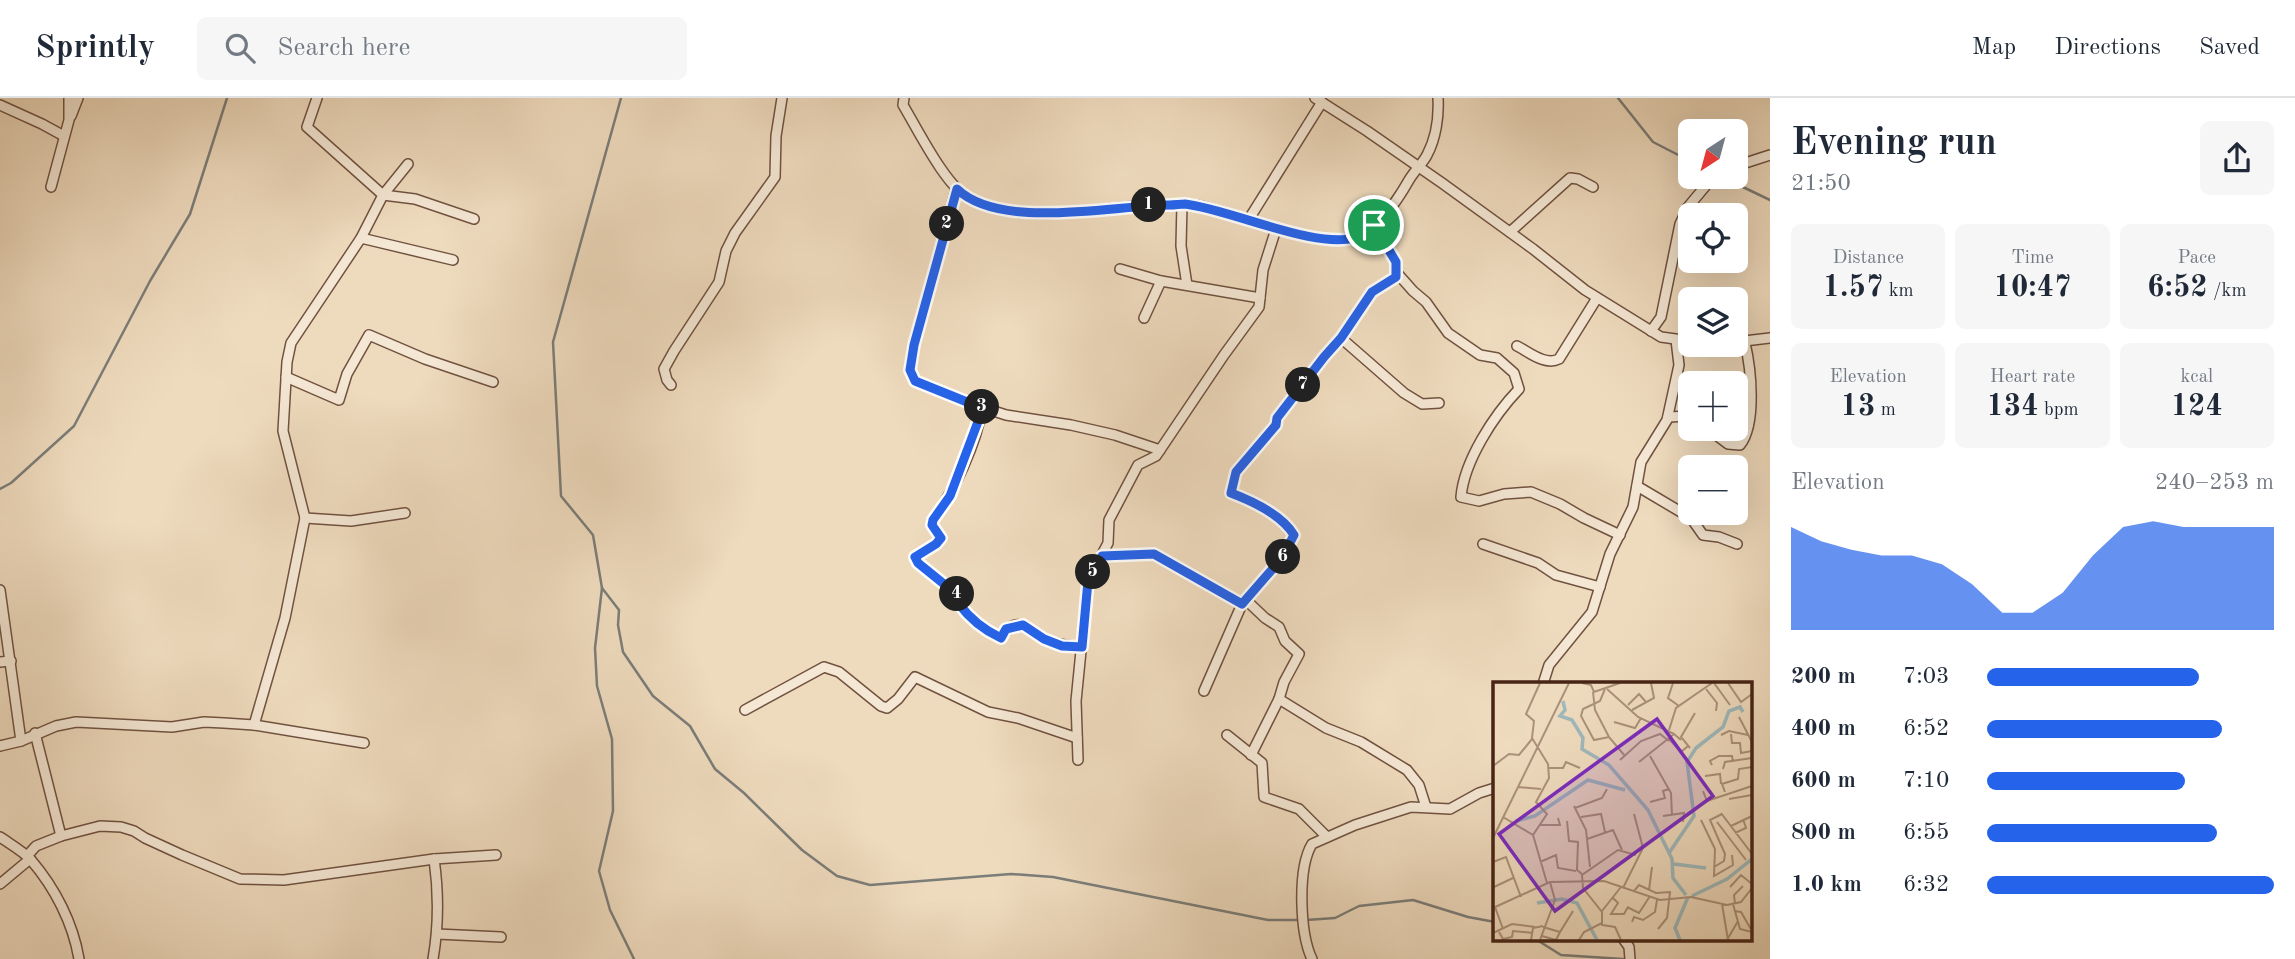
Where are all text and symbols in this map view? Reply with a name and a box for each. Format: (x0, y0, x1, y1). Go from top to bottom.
search box (197, 17, 687, 80)
icon: search (221, 29, 259, 67)
text: Sprintly (35, 32, 155, 65)
text: Search here (277, 35, 410, 61)
text: Map (1972, 36, 2016, 60)
text: Directions (2054, 36, 2161, 60)
text: Saved (2199, 36, 2260, 60)
north arrow (1678, 119, 1748, 189)
map controls (1678, 119, 1748, 525)
button: share (2200, 121, 2274, 195)
text: Evening run (1791, 125, 1997, 163)
text: 21:50 (1791, 172, 1851, 195)
pin: 1 (1132, 188, 1166, 222)
text: 1 (1143, 195, 1154, 214)
pin (1344, 195, 1404, 255)
button: locate (1678, 203, 1748, 273)
pin: 2 (930, 206, 964, 242)
icon: arrive (1355, 206, 1393, 244)
text: 2 (941, 214, 952, 233)
text: Distance (1832, 249, 1904, 268)
text: Time (2011, 249, 2054, 268)
text: Pace (2178, 249, 2216, 268)
text: 1.57 (1823, 273, 1883, 303)
text: 10:47 (1993, 273, 2071, 303)
text: 6:52 (2147, 273, 2208, 303)
text: km (1883, 282, 1914, 301)
text: /km (2208, 282, 2247, 301)
button: layers (1678, 287, 1748, 357)
pin: 7 (1286, 368, 1320, 402)
text: Elevation (1830, 368, 1907, 387)
text: Heart rate (1990, 368, 2075, 387)
text: kcal (2180, 368, 2213, 387)
button: + (1678, 371, 1748, 441)
text: 7 (1297, 375, 1308, 394)
pin: 3 (964, 390, 1000, 424)
text: 13 (1841, 392, 1875, 422)
text: 134 (1986, 392, 2039, 422)
text: 124 (2171, 392, 2223, 422)
text: 3 (976, 397, 987, 416)
text: m (1875, 401, 1896, 420)
text: bpm (2039, 401, 2079, 420)
button: − (1678, 455, 1748, 525)
text: Elevation (1791, 471, 1885, 494)
text: 240–253 m (2155, 471, 2274, 494)
pin: 6 (1266, 540, 1300, 574)
text: 6 (1277, 547, 1288, 566)
pin: 5 (1076, 554, 1110, 589)
text: 5 (1087, 562, 1098, 581)
pin: 4 (940, 576, 974, 612)
text: 4 (951, 584, 962, 603)
text: 200 m (1791, 665, 1856, 688)
text: 7:03 (1903, 665, 1949, 688)
inset map (1493, 682, 1752, 942)
text: 400 m (1791, 717, 1856, 740)
text: 6:52 (1903, 717, 1949, 740)
text: 600 m (1791, 769, 1856, 792)
text: 7:10 (1903, 769, 1949, 792)
text: 800 m (1791, 821, 1856, 844)
text: 6:55 (1903, 821, 1949, 844)
text: 1.0 km (1791, 873, 1862, 896)
text: 6:32 (1903, 873, 1949, 896)

